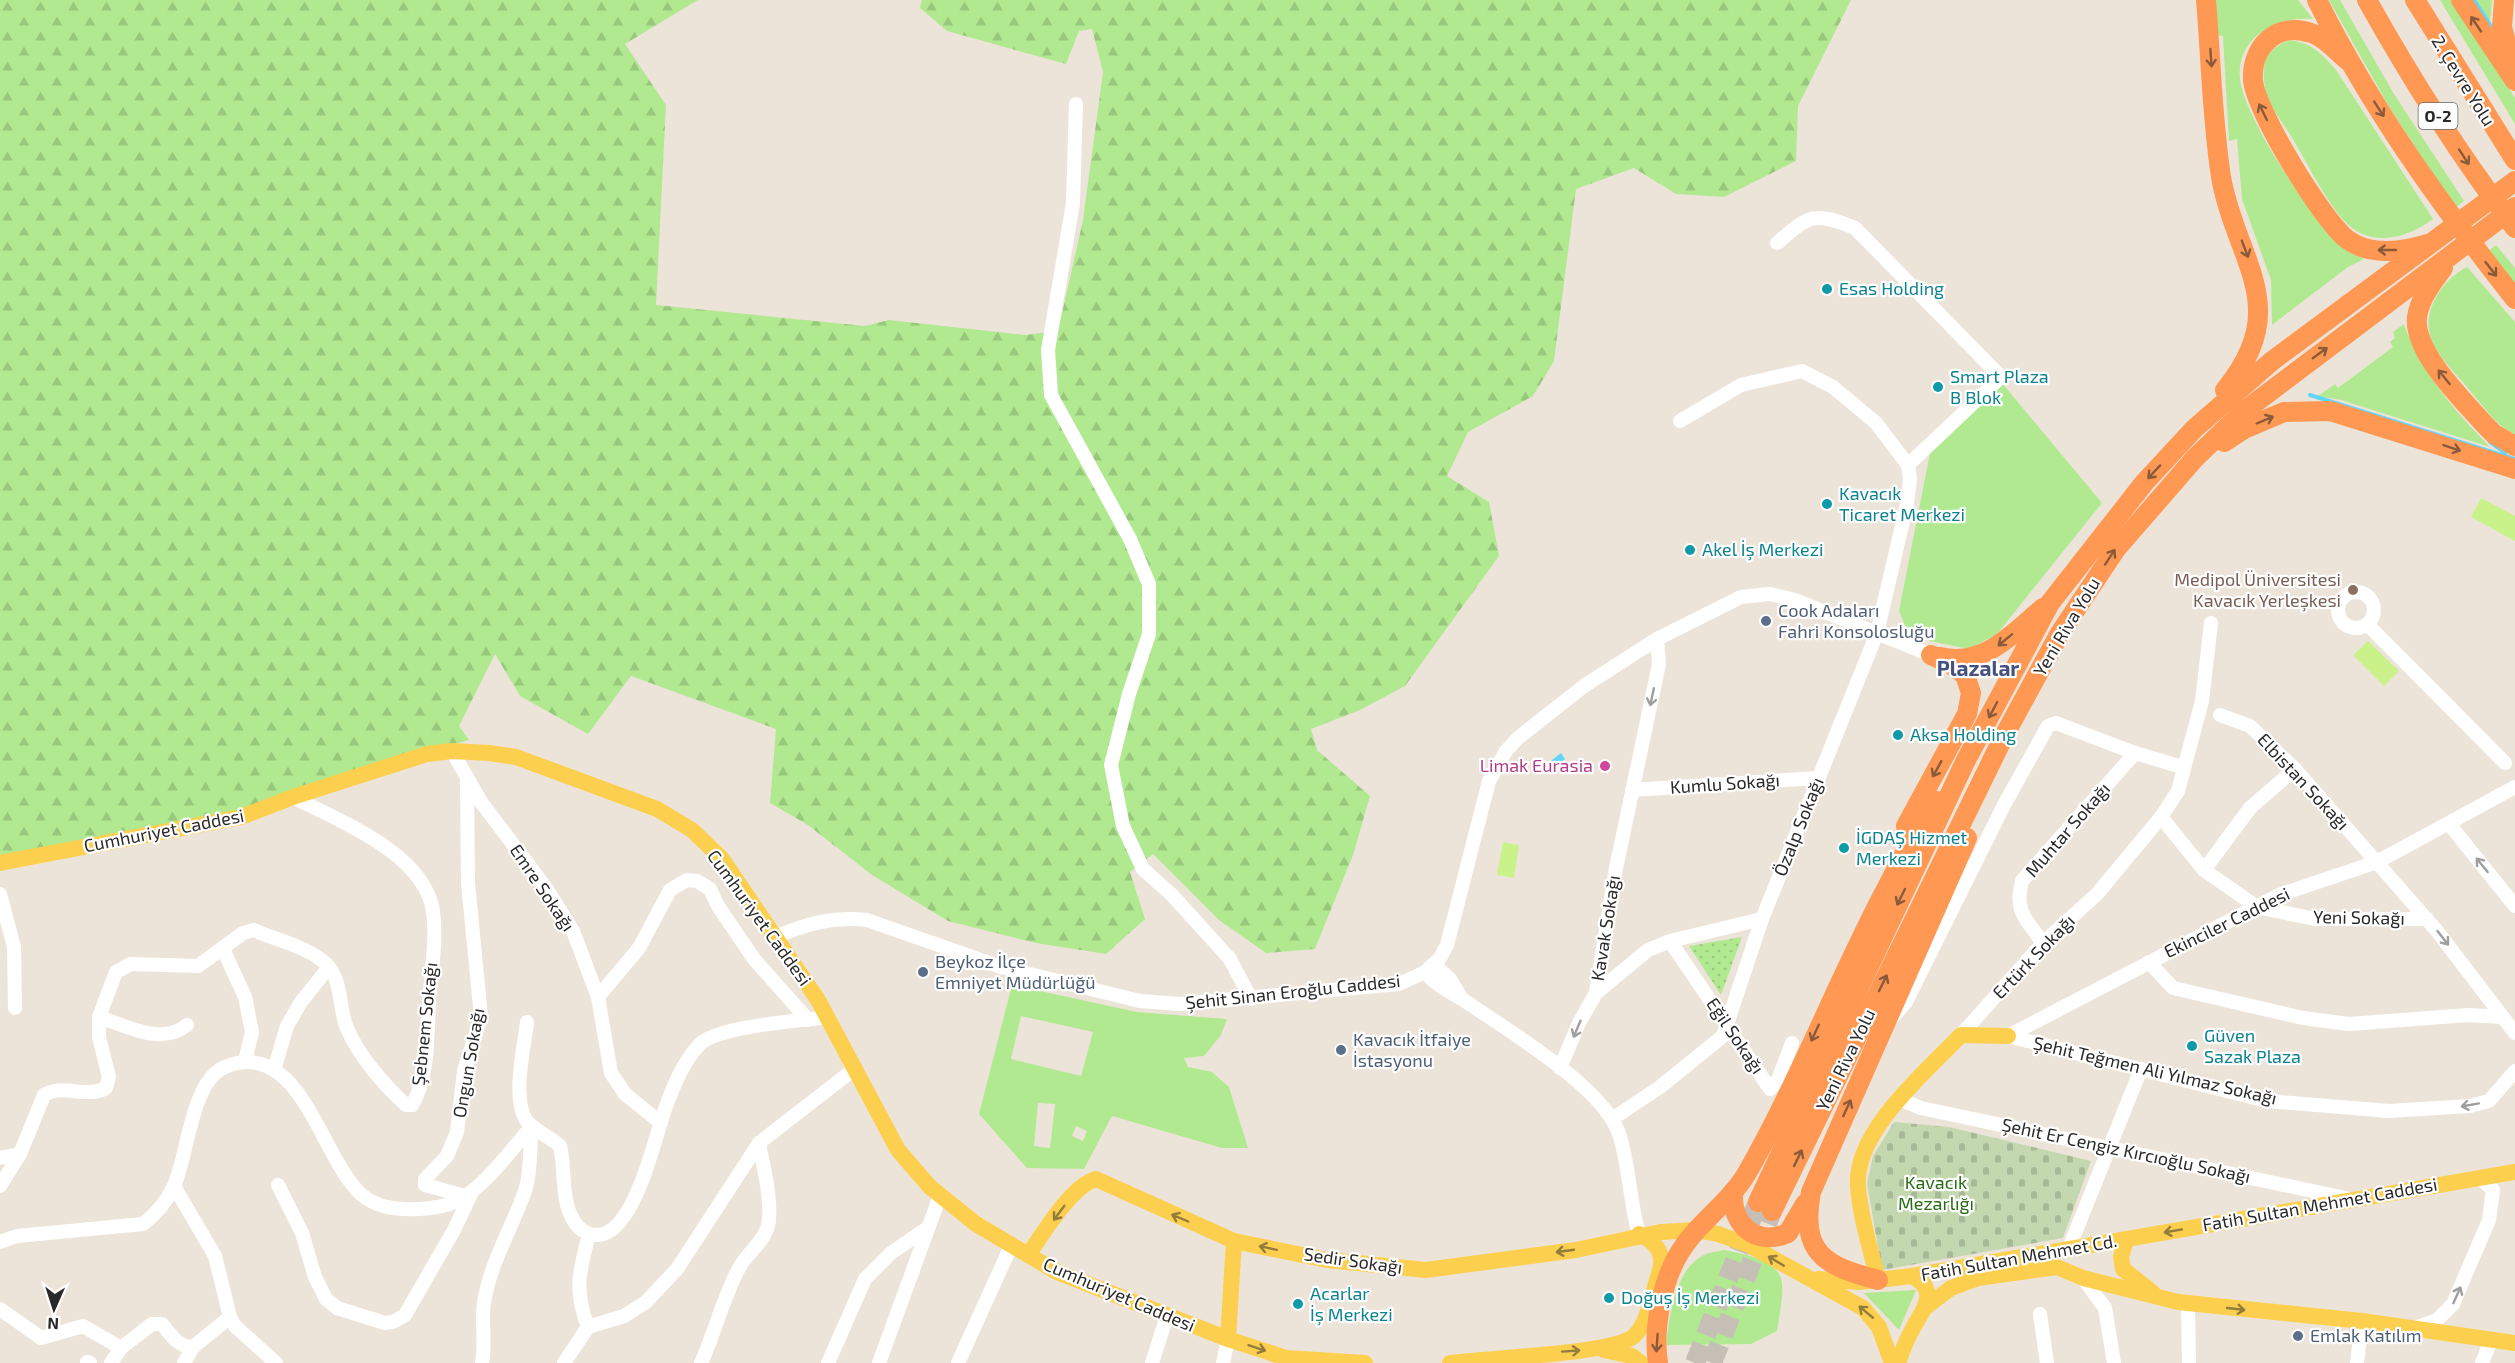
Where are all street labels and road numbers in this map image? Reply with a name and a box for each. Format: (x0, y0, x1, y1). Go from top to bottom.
street label: 2. Çevre Yolu (2426, 31, 2500, 130)
road number: O-2 (2418, 103, 2458, 129)
street label: Yeni Riva Yolu (2028, 573, 2104, 680)
street label: Elbistan Sokağı (2253, 728, 2354, 834)
street label: Kumlu Sokağı (1669, 768, 1781, 798)
street label: Özalp Sokağı (1768, 774, 1828, 879)
street label: Muhtar Sokağı (2020, 778, 2114, 881)
street label: Cumhuriyet Caddesi (82, 804, 246, 856)
street label: Emre Sokağı (506, 840, 580, 935)
street label: Cumhuriyet Caddesi (703, 845, 817, 990)
street label: Kavak Sokağı (1586, 873, 1624, 982)
street label: Ekinciler Caddesi (2160, 882, 2293, 962)
street label: Yeni Sokağı (2313, 905, 2405, 929)
street label: Ertürk Sokağı (1988, 910, 2079, 1003)
street label: Şebnem Sokağı (407, 961, 442, 1087)
street label: Şehit Sinan Eroğlu Caddesi (1184, 969, 1402, 1014)
street label: Eğil Sokağı (1702, 993, 1769, 1078)
street label: Yeni Riva Yolu (1811, 1005, 1879, 1114)
street label: Ongun Sokağı (448, 1006, 488, 1119)
street label: Şehit Teğmen Ali Yılmaz Sokağı (2031, 1031, 2279, 1110)
street label: Şehit Er Cengiz Kırcıoğlu Sokağı (2000, 1113, 2253, 1188)
street label: Fatih Sultan Mehmet Caddesi (2201, 1173, 2439, 1236)
street label: Fatih Sultan Mehmet Cd. (1919, 1229, 2119, 1285)
street label: Sedir Sokağı (1302, 1242, 1404, 1278)
street label: Cumhuriyet Caddesi (1040, 1252, 1199, 1336)

